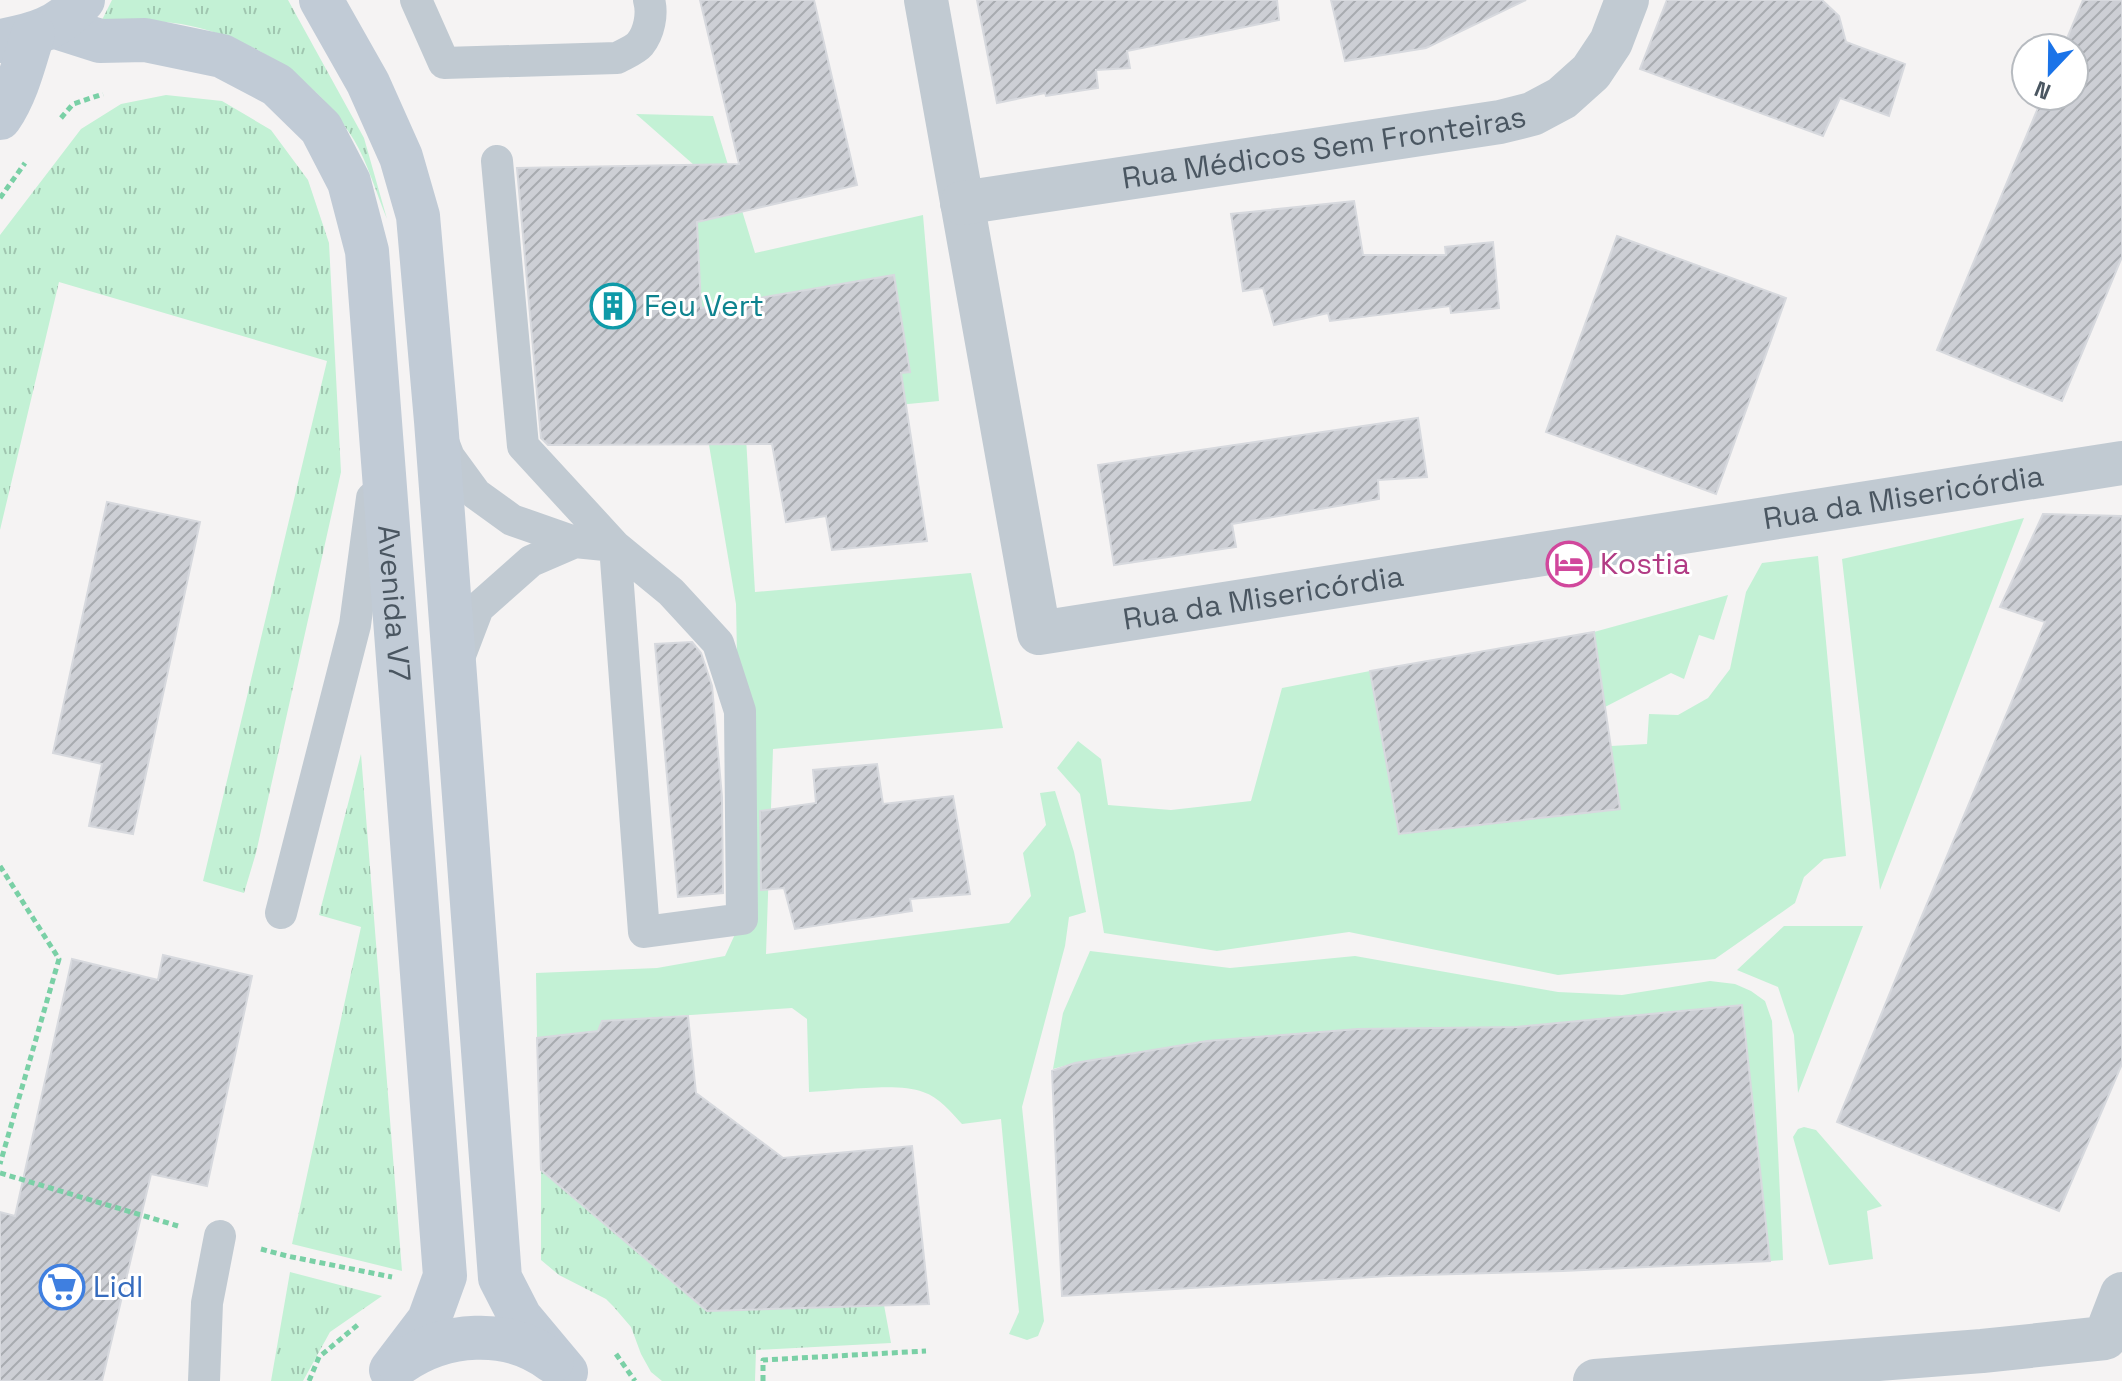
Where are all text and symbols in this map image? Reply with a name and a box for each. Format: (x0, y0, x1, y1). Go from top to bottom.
north arrow (2010, 32, 2090, 112)
text: N (2030, 75, 2055, 106)
street label: Rua Médicos Sem Fronteiras (1119, 96, 1530, 198)
building icon: Feu Vert (589, 282, 637, 330)
place label: Feu Vert (644, 286, 764, 325)
street label: Rua da Misericórdia (1760, 456, 2046, 538)
street label: Avenida V7 (369, 523, 420, 683)
hotel icon: Kostia (1545, 540, 1593, 588)
place label: Kostia (1600, 544, 1690, 583)
street label: Rua da Misericórdia (1120, 556, 1406, 639)
supermarket icon: Lidl (38, 1263, 86, 1311)
place label: Lidl (93, 1267, 143, 1306)

